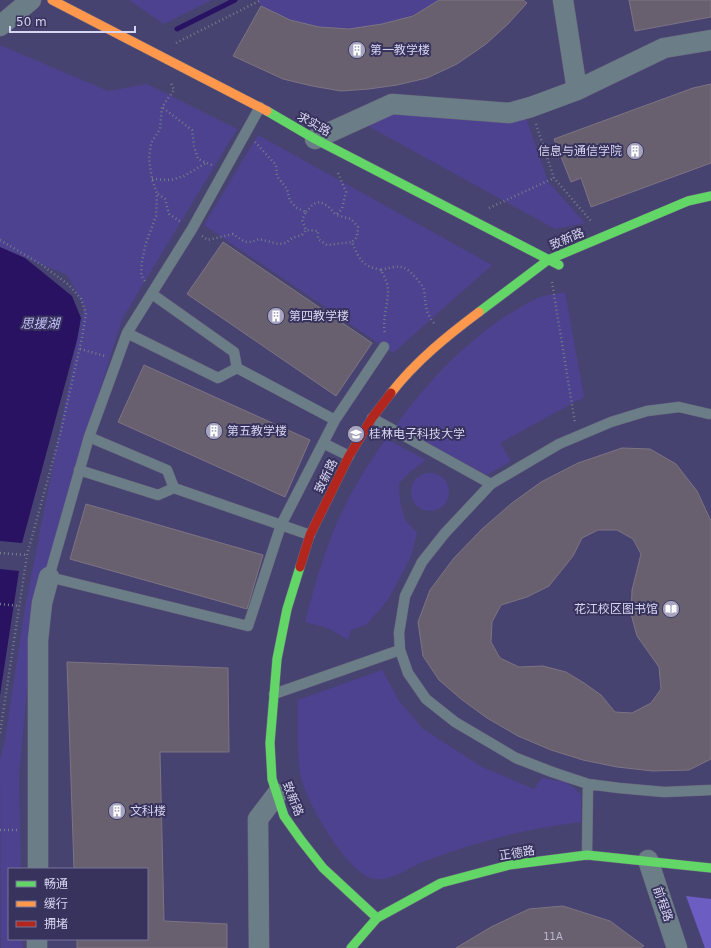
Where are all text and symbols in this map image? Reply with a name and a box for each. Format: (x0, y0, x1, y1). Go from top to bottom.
scale bar (10, 8, 135, 34)
text: 50 m (16, 15, 47, 29)
building icon: 第一教学楼 (347, 40, 367, 60)
place label: 第一教学楼 (370, 43, 430, 57)
street label: 求实路 (295, 109, 333, 139)
building icon: 信息与通信学院 (625, 141, 645, 161)
place label: 信息与通信学院 (538, 144, 622, 158)
street label: 致新路 (548, 226, 586, 252)
building icon: 第四教学楼 (266, 306, 286, 326)
place label: 第四教学楼 (289, 309, 349, 323)
water label: 思援湖 (20, 316, 61, 331)
building icon: 第五教学楼 (204, 421, 224, 441)
place label: 第五教学楼 (227, 424, 287, 438)
school or university icon: 桂林电子科技大学 (346, 424, 366, 444)
place label: 桂林电子科技大学 (369, 427, 465, 441)
street label: 致新路 (312, 457, 340, 495)
library icon: 花江校区图书馆 (661, 599, 681, 619)
place label: 花江校区图书馆 (574, 602, 658, 616)
street label: 致新路 (280, 780, 306, 818)
building icon: 文科楼 (107, 801, 127, 821)
place label: 文科楼 (130, 804, 166, 818)
street label: 正德路 (498, 843, 536, 863)
legend (8, 868, 148, 940)
text: 畅通 (44, 877, 68, 891)
street label: 前程路 (651, 885, 675, 923)
text: 缓行 (44, 897, 68, 911)
text: 拥堵 (44, 917, 68, 931)
house number: 11A (543, 931, 563, 942)

